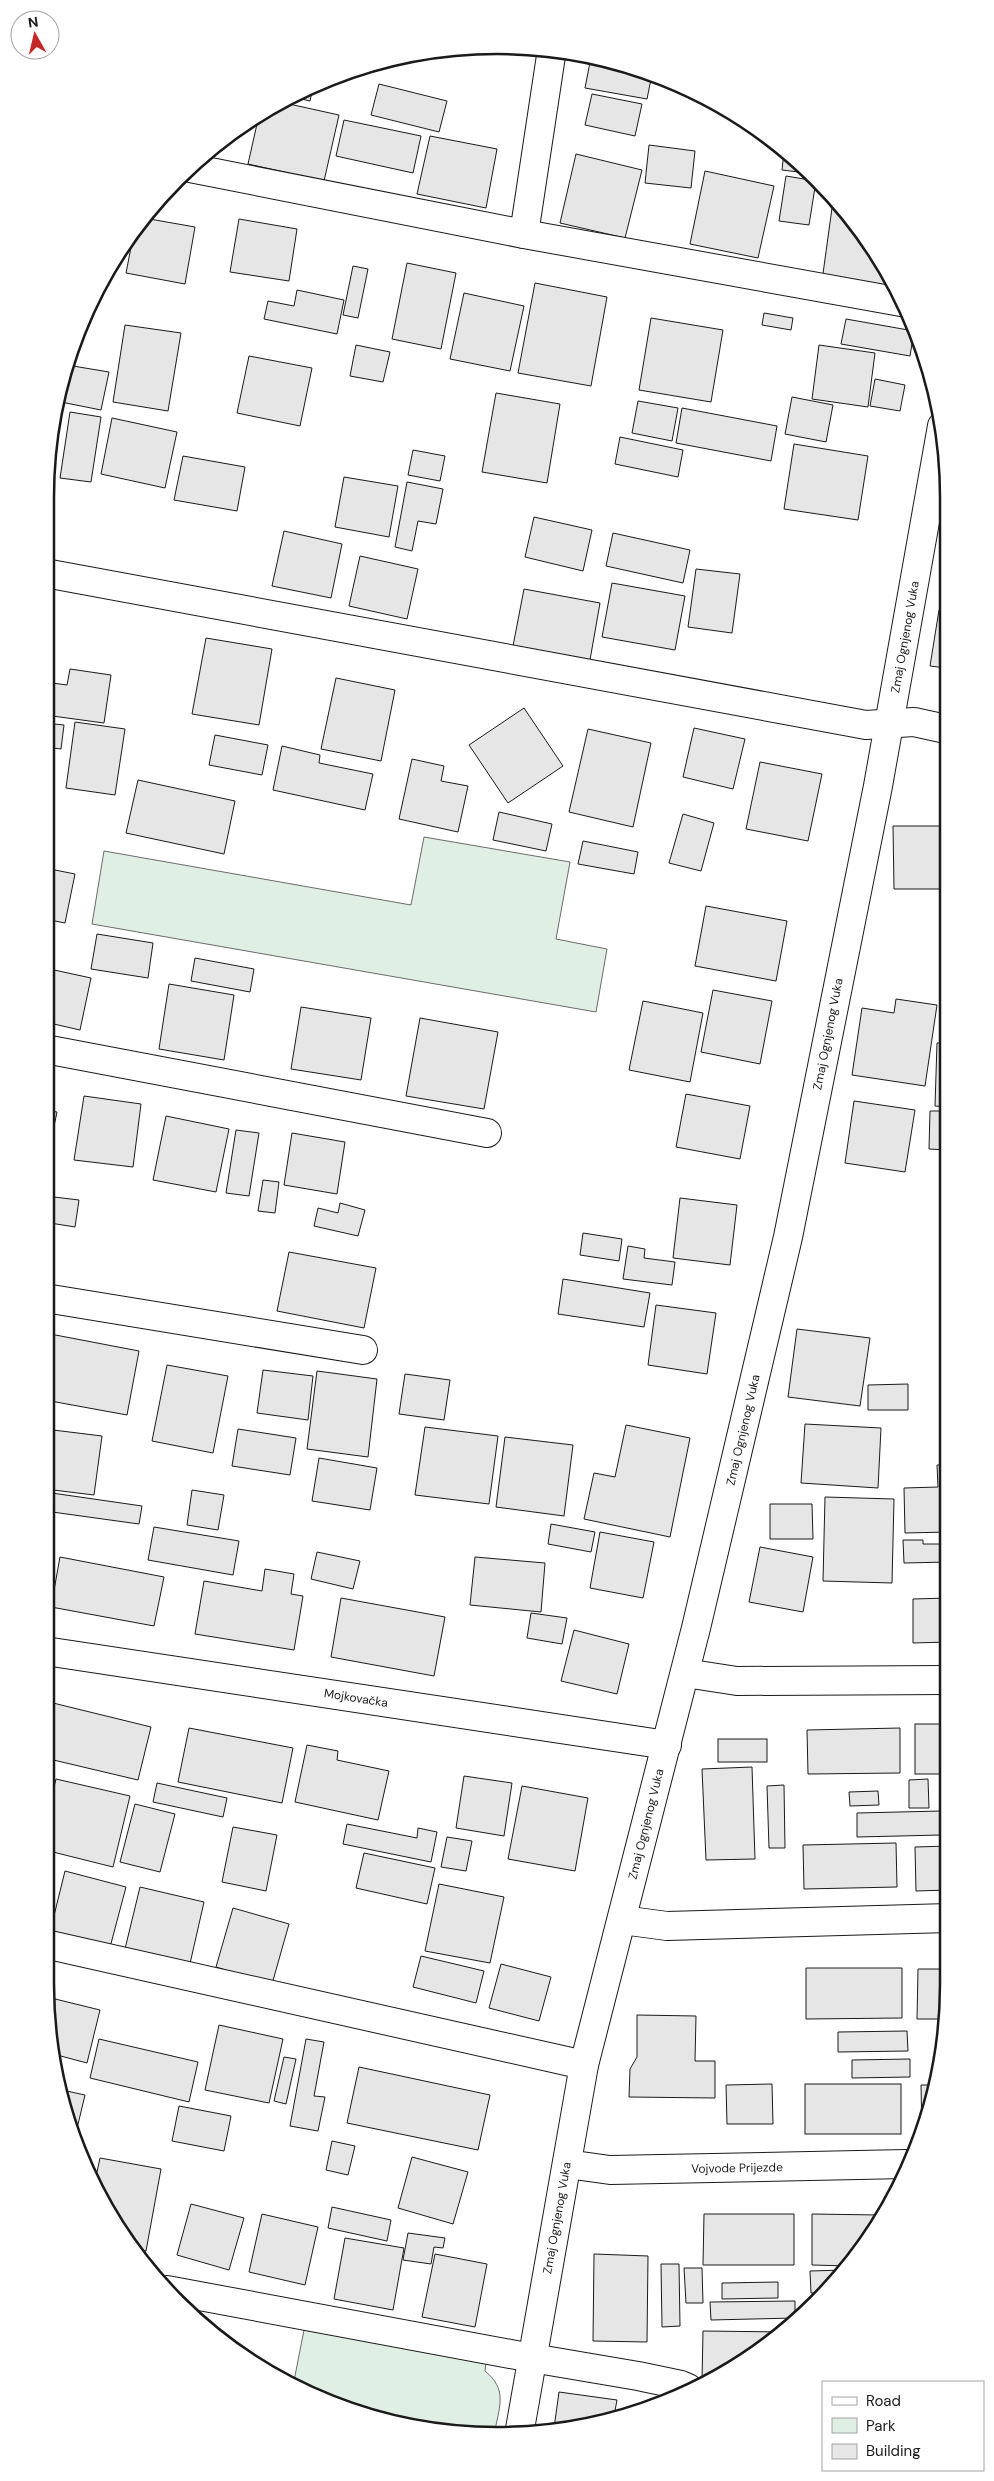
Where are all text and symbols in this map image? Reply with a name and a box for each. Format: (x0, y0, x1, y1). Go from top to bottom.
north arrow (10, 10, 60, 60)
text: N (27, 13, 40, 32)
street label: Zmaj Ognjenog Vuka (887, 580, 923, 694)
street label: Zmaj Ognjenog Vuka (809, 977, 847, 1091)
street label: Zmaj Ognjenog Vuka (722, 1373, 764, 1487)
street label: Mojkovačka (323, 1685, 389, 1711)
street label: Zmaj Ognjenog Vuka (625, 1767, 667, 1881)
street label: Vojvode Prijezde (691, 2159, 783, 2177)
street label: Zmaj Ognjenog Vuka (539, 2161, 575, 2275)
legend (822, 2381, 984, 2471)
text: Road (866, 2391, 901, 2411)
text: Park (866, 2416, 896, 2436)
text: Building (866, 2441, 921, 2461)

